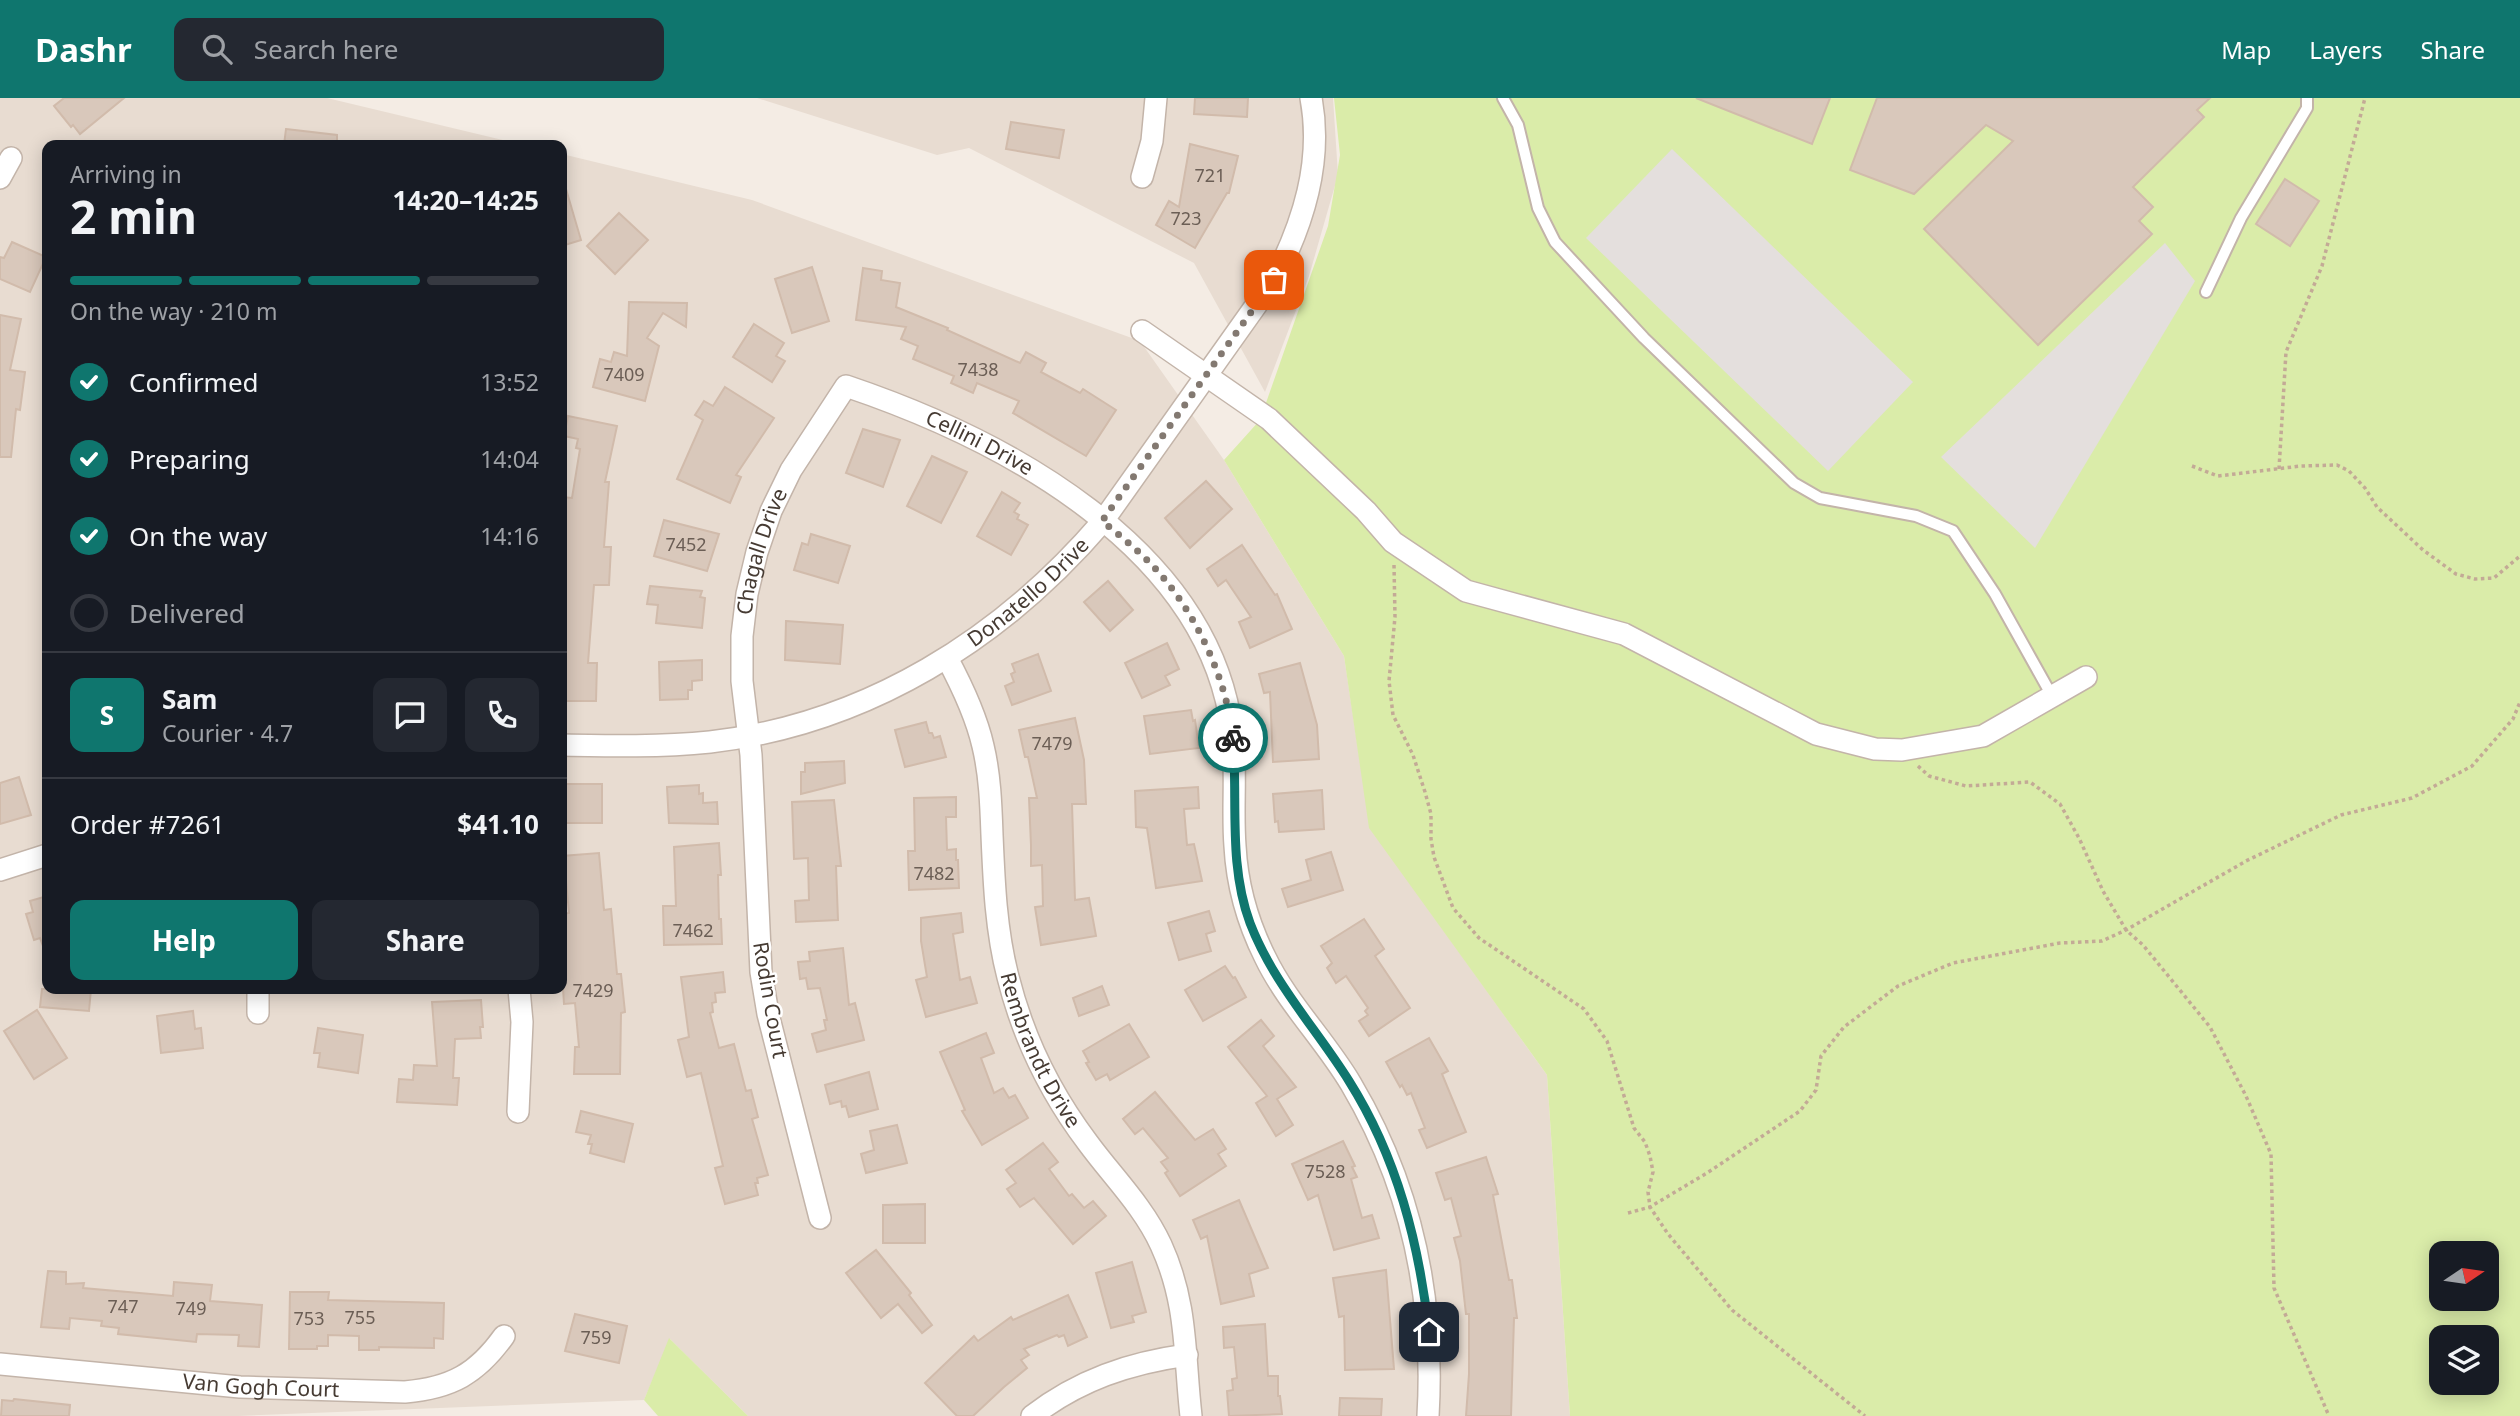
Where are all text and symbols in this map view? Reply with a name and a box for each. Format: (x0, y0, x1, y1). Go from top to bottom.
search box (174, 18, 664, 81)
text: Dashr (35, 27, 132, 72)
icon: search (198, 30, 236, 68)
text: Search here (254, 31, 398, 67)
text: Map (2221, 33, 2271, 66)
text: Layers (2309, 33, 2383, 66)
text: Share (2421, 33, 2485, 66)
text: Arriving in (70, 158, 182, 190)
house number: 721 (1195, 163, 1225, 187)
text: 14:20–14:25 (392, 182, 539, 218)
text: 2 min (70, 185, 197, 247)
house number: 723 (1171, 206, 1201, 230)
pin (1244, 250, 1304, 310)
icon: bag (1255, 261, 1293, 299)
text: On the way · 210 m (70, 295, 277, 327)
house number: 7438 (957, 357, 999, 381)
house number: 7409 (603, 362, 645, 386)
icon: check (70, 363, 108, 401)
text: Confirmed (129, 364, 259, 400)
text: 13:52 (480, 366, 539, 398)
street label: Cellini Drive (922, 403, 1039, 481)
icon: check (70, 440, 108, 478)
text: Preparing (129, 441, 250, 477)
text: 14:04 (480, 443, 539, 475)
street label: Chagall Drive (730, 483, 793, 616)
icon: check (70, 517, 108, 555)
text: On the way (129, 518, 267, 554)
text: 14:16 (480, 520, 539, 552)
street label: Donatello Drive (961, 531, 1094, 653)
house number: 7452 (665, 532, 707, 556)
text: Delivered (129, 595, 245, 631)
button: chat (373, 678, 447, 752)
button: phone (465, 678, 539, 752)
text: Sam (162, 681, 217, 717)
text: S (100, 697, 114, 733)
courier (1198, 703, 1268, 773)
text: Courier · 4.7 (162, 717, 293, 749)
icon: bike (1214, 719, 1252, 757)
house number: 7479 (1031, 731, 1073, 755)
text: Order #7261 (70, 806, 225, 842)
text: $41.10 (457, 806, 539, 842)
house number: 7482 (913, 861, 955, 885)
button: Help (70, 900, 298, 980)
button: Share (312, 900, 539, 980)
house number: 7462 (672, 918, 714, 942)
street label: Rodin Court (747, 939, 795, 1061)
street label: Rembrandt Drive (994, 969, 1088, 1133)
house number: 7429 (572, 978, 614, 1002)
house number: 7528 (1304, 1159, 1346, 1183)
north arrow (2429, 1241, 2499, 1311)
map controls (2429, 1241, 2499, 1395)
house number: 747 (108, 1294, 138, 1318)
house number: 749 (176, 1296, 206, 1320)
pin (1399, 1302, 1459, 1362)
house number: 755 (345, 1305, 375, 1329)
house number: 753 (294, 1306, 324, 1330)
icon: home (1410, 1313, 1448, 1351)
house number: 759 (581, 1325, 611, 1349)
button: layers (2429, 1325, 2499, 1395)
street label: Van Gogh Court (181, 1367, 340, 1403)

